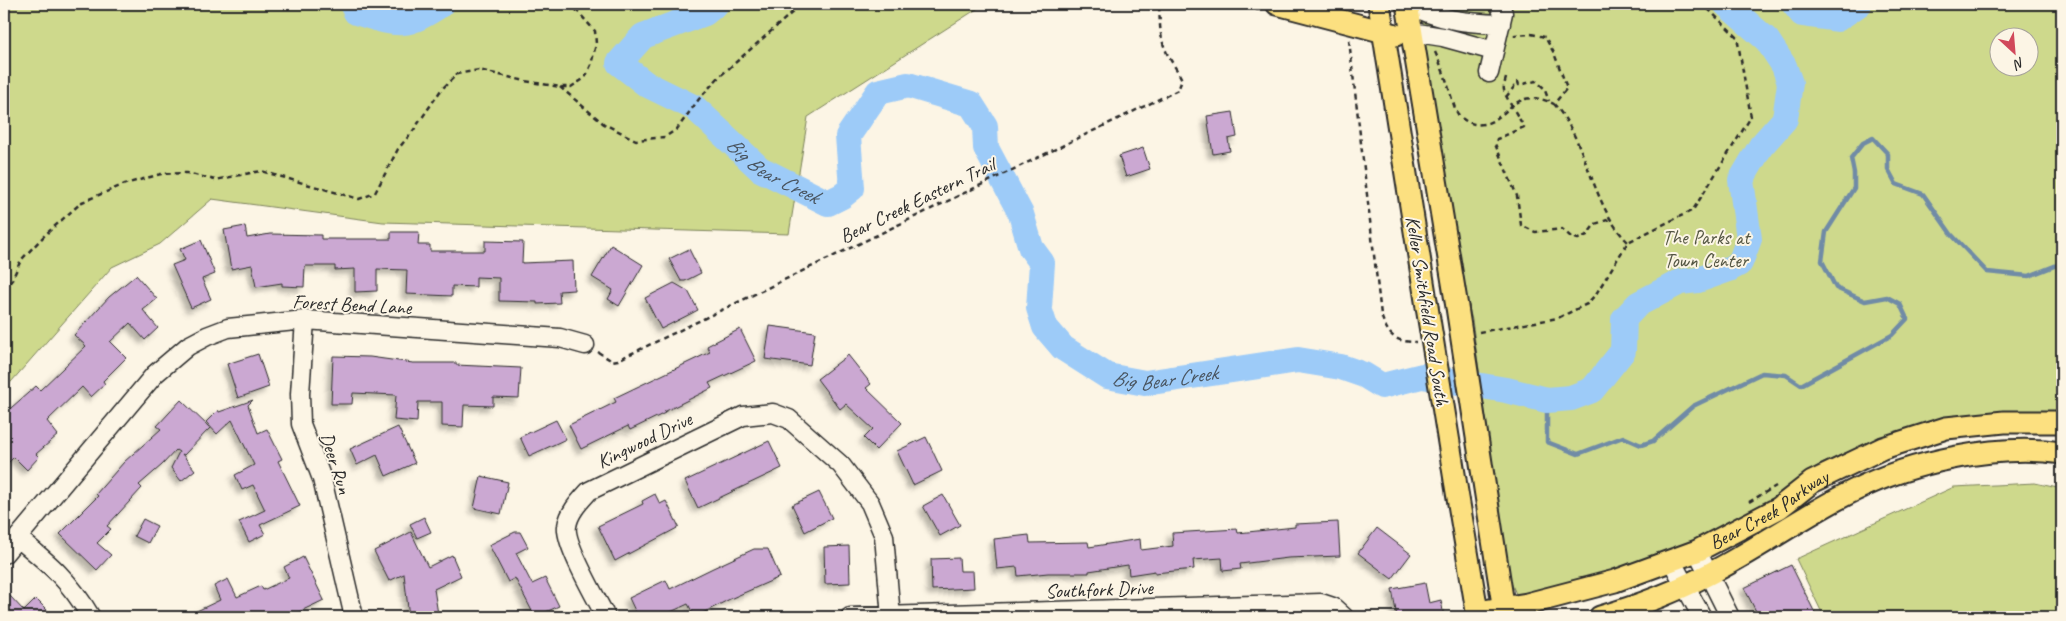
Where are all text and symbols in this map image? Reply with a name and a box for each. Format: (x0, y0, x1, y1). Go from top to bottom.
north arrow (1988, 28, 2038, 78)
text: N (2010, 54, 2027, 74)
water label: Big Bear Creek (721, 131, 826, 211)
street label: Bear Creek Eastern Trail (835, 150, 1002, 249)
street label: Keller Smithfield Road South (1400, 214, 1455, 409)
park label: The Parks at Town Center (1662, 225, 1752, 273)
street label: Forest Bend Lane (292, 289, 414, 320)
water label: Big Bear Creek (1110, 359, 1222, 397)
street label: Kingwood Drive (593, 406, 697, 474)
street label: Deer Run (314, 429, 357, 498)
street label: Bear Creek Parkway (1705, 463, 1834, 555)
street label: Southfork Drive (1045, 575, 1155, 604)

